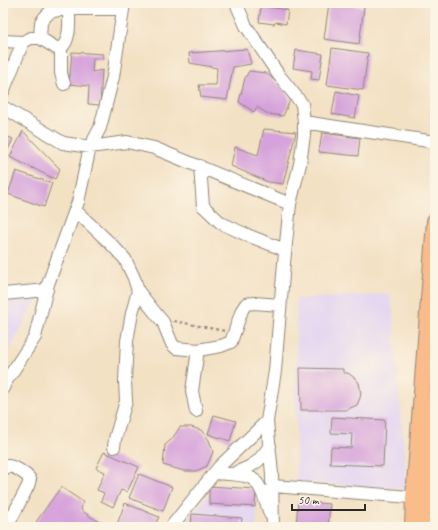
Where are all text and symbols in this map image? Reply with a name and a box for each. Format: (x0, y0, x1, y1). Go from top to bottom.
scale bar (292, 486, 365, 512)
text: 50 m (298, 492, 320, 508)

